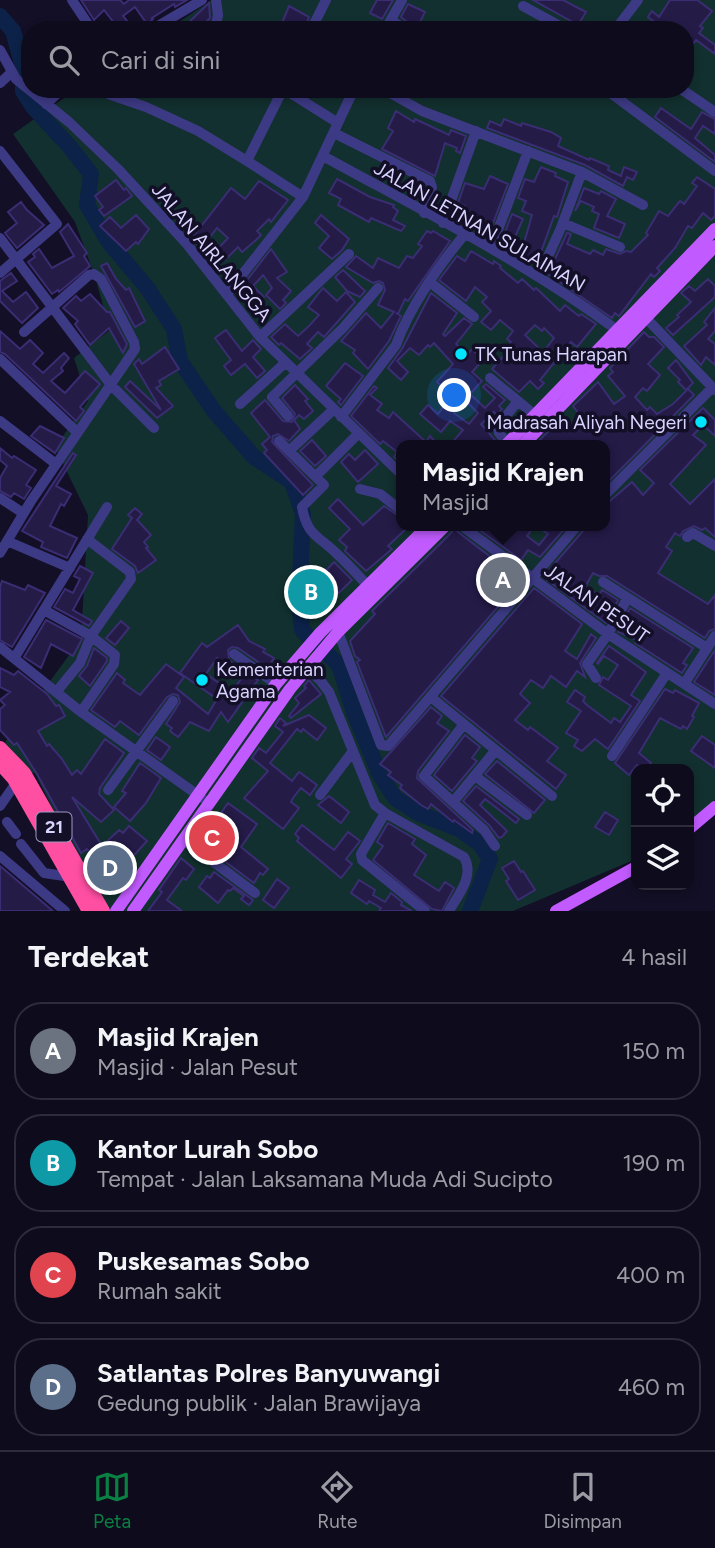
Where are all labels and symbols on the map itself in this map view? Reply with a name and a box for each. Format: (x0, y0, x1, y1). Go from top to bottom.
street label: JALAN LETNAN SULAIMAN (370, 156, 589, 296)
street label: JALAN AIRLANGGA (147, 178, 276, 326)
place label: TK Tunas Harapan (475, 343, 627, 366)
marker: TK Tunas Harapan (453, 346, 469, 362)
your location (437, 378, 471, 412)
place label: Madrasah Aliyah Negeri (487, 411, 687, 434)
marker: Madrasah Aliyah Negeri (693, 414, 709, 430)
pin: A (480, 554, 526, 606)
street label: JALAN PESUT (540, 559, 654, 648)
pin: B (288, 566, 334, 618)
place label: Kementerian Agama (216, 658, 324, 703)
marker: Kementerian Agama (194, 672, 210, 688)
road number: 21 (36, 812, 72, 842)
pin: C (189, 812, 235, 864)
pin: D (87, 842, 133, 894)

